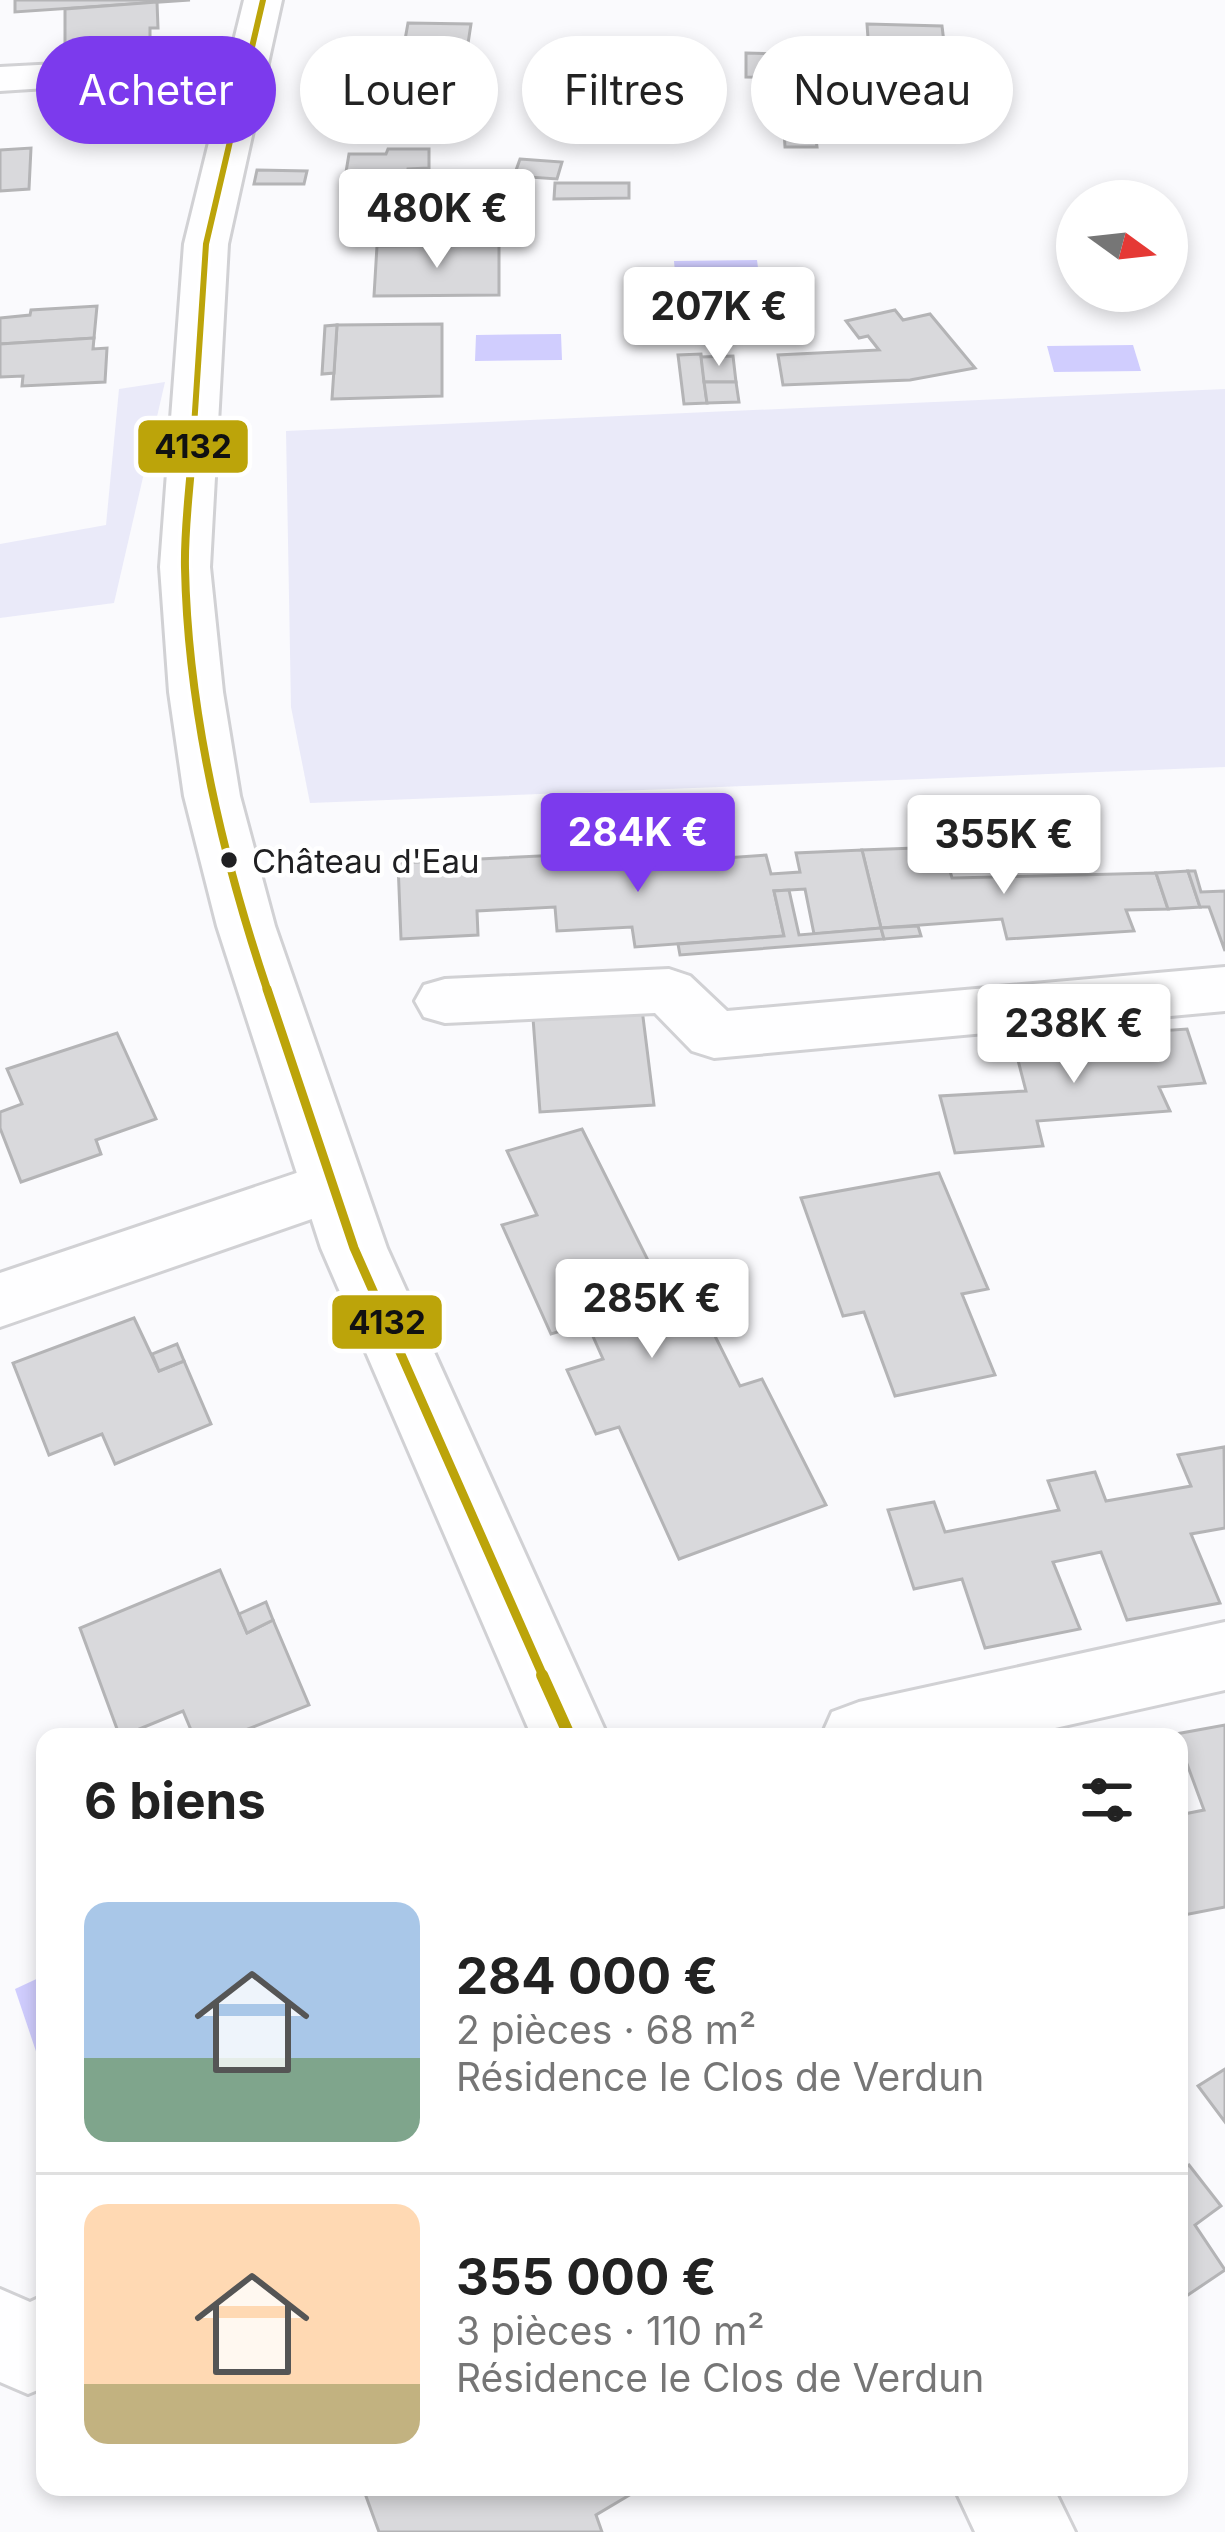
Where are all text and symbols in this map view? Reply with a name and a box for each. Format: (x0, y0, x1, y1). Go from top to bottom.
chip: Acheter (36, 36, 276, 144)
chip: Louer (300, 36, 498, 144)
chip: Filtres (522, 36, 727, 144)
chip: Nouveau (751, 36, 1013, 144)
pin: 480K € (339, 169, 535, 271)
north arrow (1056, 180, 1188, 312)
map controls (1056, 180, 1188, 312)
text: 480K € (366, 184, 508, 231)
pin: 207K € (621, 267, 817, 369)
text: 207K € (651, 282, 787, 329)
line badge: 4132 (136, 418, 250, 475)
text: 4132 (154, 426, 232, 466)
pin: 284K € (540, 793, 736, 895)
pin: 355K € (906, 795, 1102, 897)
text: 284K € (568, 808, 708, 855)
text: 355K € (934, 810, 1074, 857)
place label: Château d'Eau (252, 841, 480, 881)
marker: Château d'Eau (218, 849, 240, 871)
pin: 238K € (976, 984, 1172, 1086)
text: 238K € (1004, 999, 1144, 1046)
pin: 285K € (554, 1259, 750, 1361)
text: 285K € (583, 1274, 721, 1321)
line badge: 4132 (330, 1293, 444, 1351)
text: 4132 (348, 1302, 426, 1342)
icon: filters (1074, 1767, 1140, 1833)
text: 6 biens (84, 1770, 266, 1831)
text: 284 000 € (456, 1945, 718, 2006)
icon: home (180, 1950, 324, 2094)
text: 2 pièces · 68 m² (456, 2006, 756, 2053)
text: Résidence le Clos de Verdun (456, 2053, 984, 2100)
text: 355 000 € (456, 2246, 716, 2307)
icon: home (180, 2252, 324, 2396)
text: 3 pièces · 110 m² (456, 2307, 765, 2354)
text: Résidence le Clos de Verdun (456, 2354, 984, 2401)

